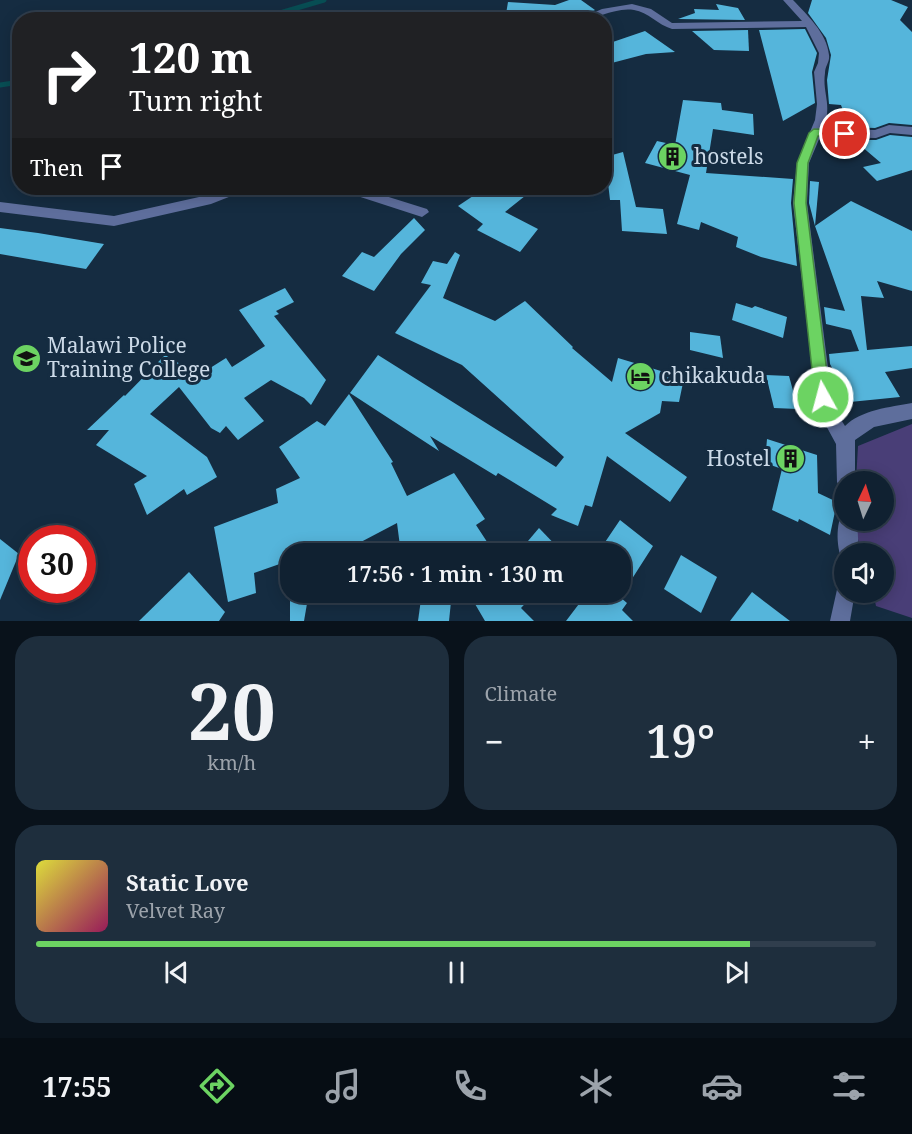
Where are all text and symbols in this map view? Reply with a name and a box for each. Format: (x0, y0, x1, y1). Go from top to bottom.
text: 120 m (129, 28, 253, 85)
icon: right (30, 36, 108, 114)
text: Turn right (129, 82, 262, 119)
pin (819, 108, 870, 159)
icon: arrive (828, 117, 861, 150)
building icon: hostels (657, 141, 689, 173)
place label: hostels (694, 142, 764, 170)
icon: arrive (95, 150, 128, 183)
text: Then (30, 152, 83, 182)
place label: Malawi Police Training College (47, 331, 210, 383)
school or university icon: Malawi Police Training College (10, 342, 42, 374)
hotel icon: chikakuda (624, 360, 656, 392)
place label: chikakuda (661, 361, 766, 389)
position arrow (791, 365, 855, 429)
building icon: Hostel (775, 443, 807, 475)
place label: Hostel (707, 444, 770, 472)
north arrow (834, 471, 894, 531)
map controls (834, 471, 894, 603)
speed limit sign: 30 (18, 525, 96, 603)
button: sound (834, 543, 894, 603)
text: 17:56 · 1 min · 130 m (347, 558, 564, 588)
text: 20 (188, 657, 276, 763)
text: Climate (485, 680, 557, 707)
text: 19° (646, 710, 715, 771)
text: − (485, 719, 504, 764)
text: + (858, 719, 876, 764)
text: km/h (207, 749, 256, 776)
text: Static Love (126, 867, 249, 897)
text: Velvet Ray (126, 897, 225, 924)
icon: previous (160, 956, 193, 989)
icon: pause (440, 956, 473, 989)
icon: next (720, 956, 753, 989)
icon: directions (196, 1065, 238, 1107)
icon: music (322, 1065, 364, 1107)
icon: phone (449, 1065, 491, 1107)
icon: climate (575, 1065, 617, 1107)
icon: car (701, 1065, 743, 1107)
icon: filters (828, 1065, 870, 1107)
text: 17:55 (42, 1068, 111, 1105)

